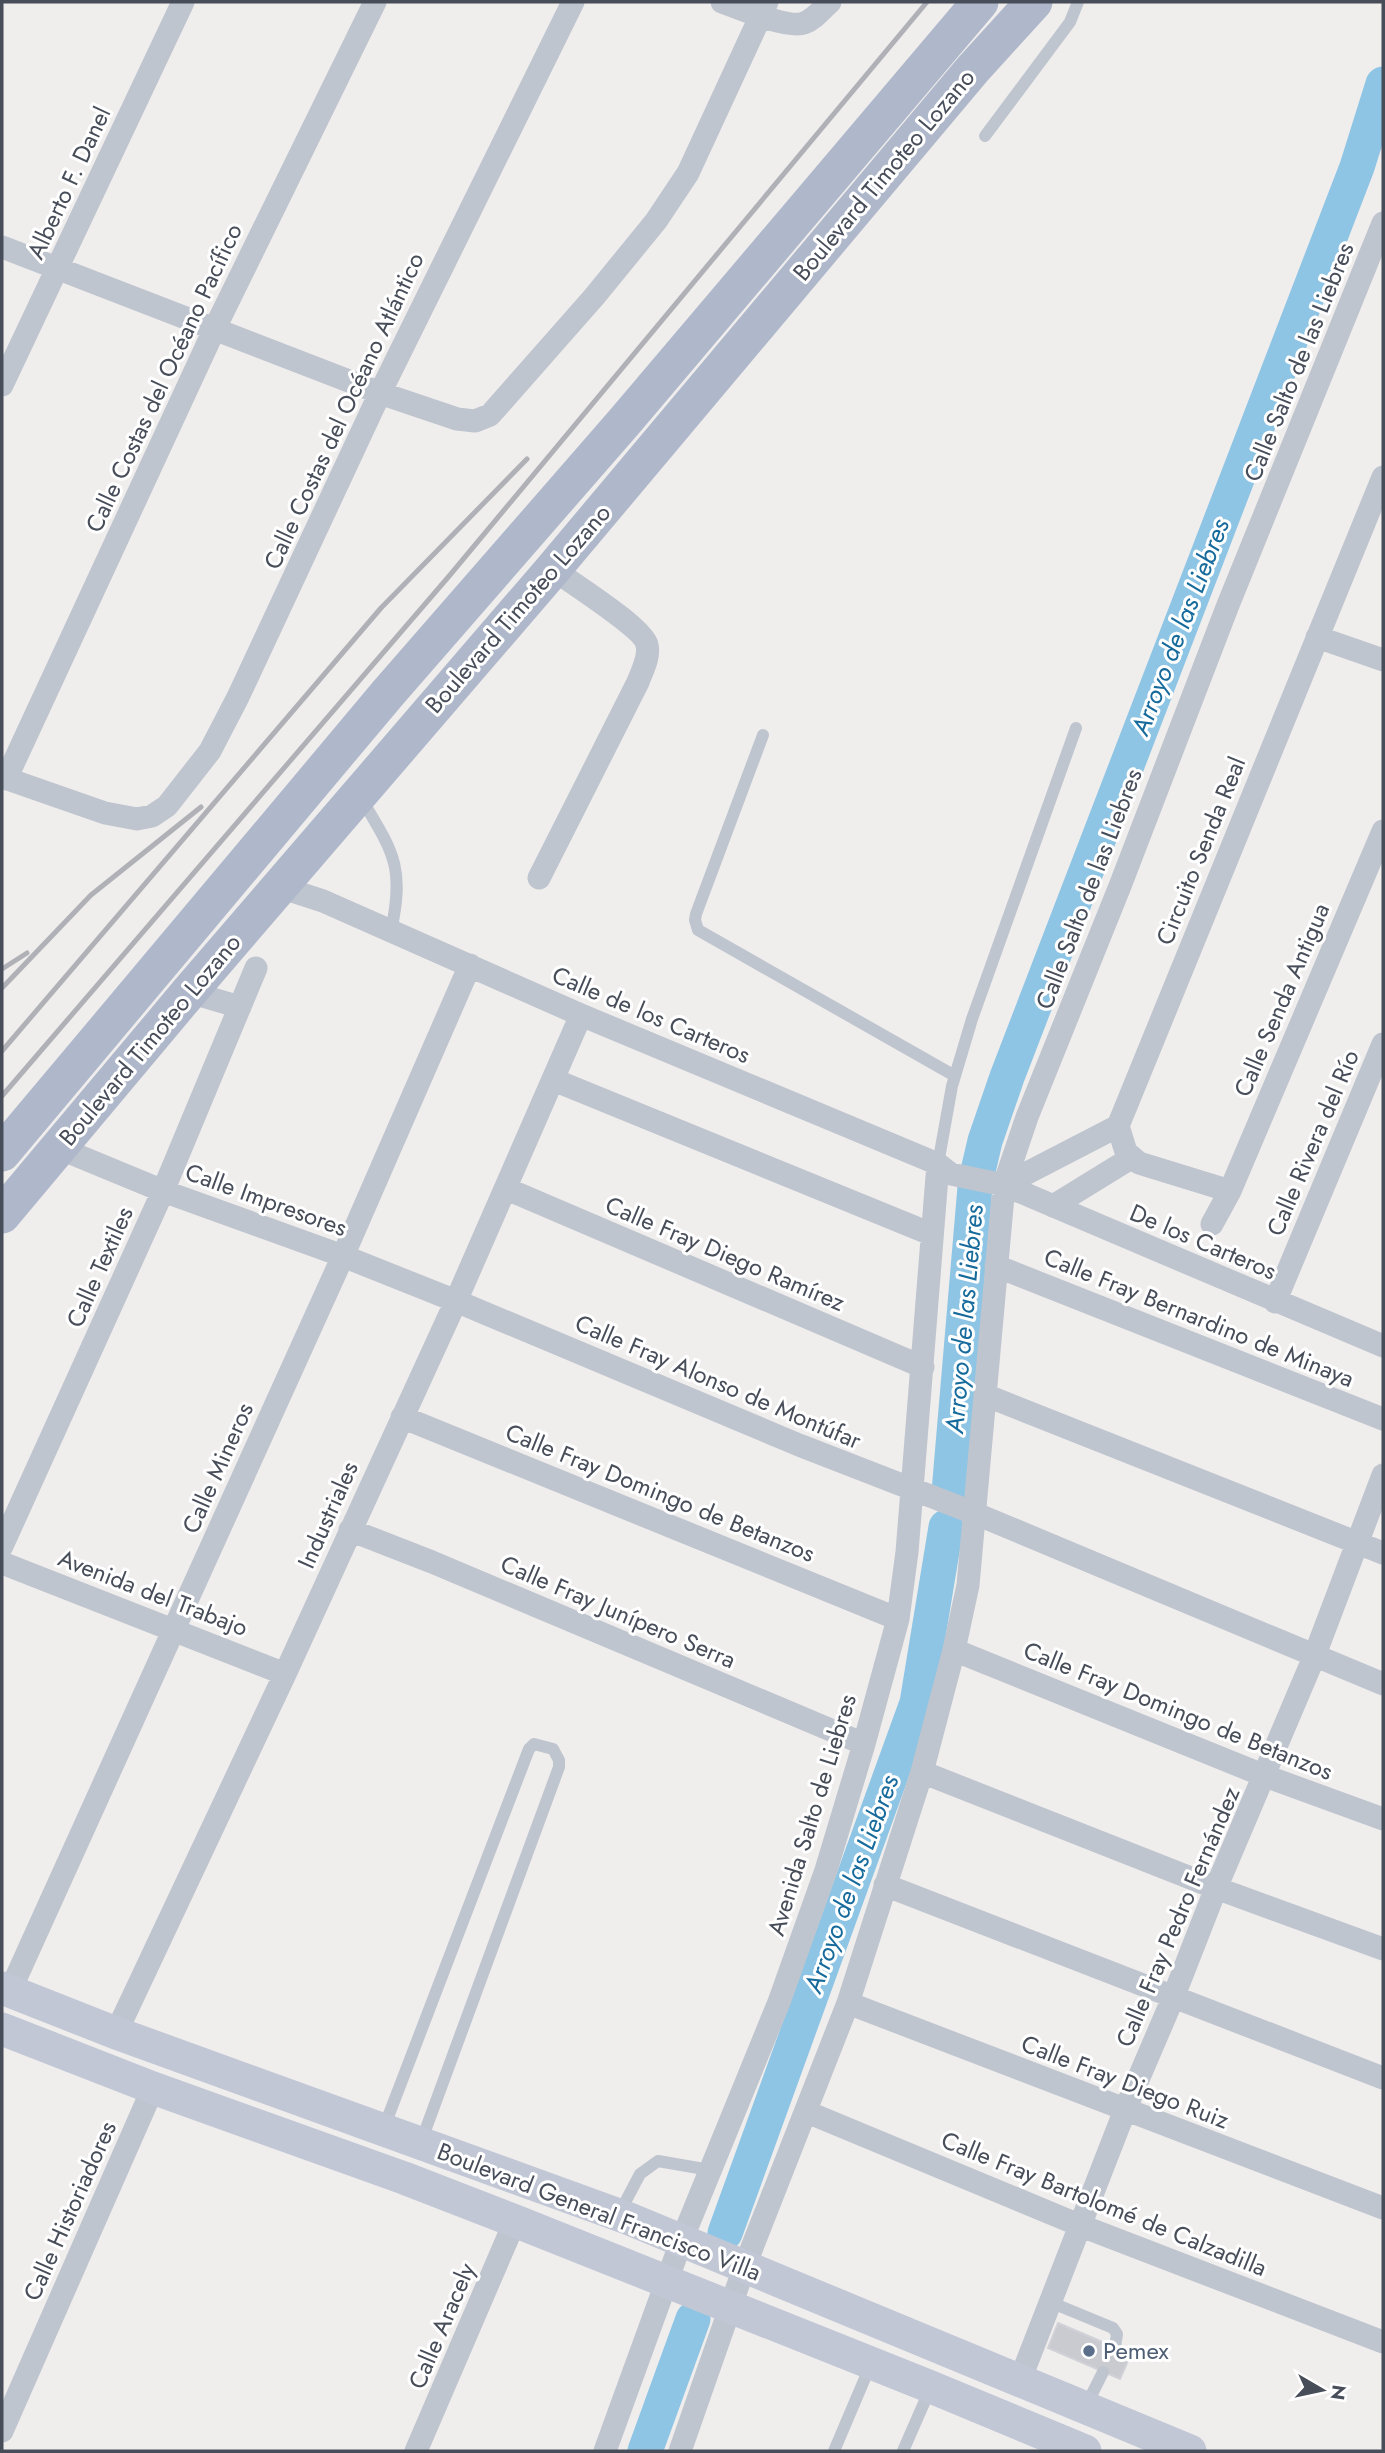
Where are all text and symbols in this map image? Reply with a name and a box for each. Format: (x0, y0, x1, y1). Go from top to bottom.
street label: Boulevard Timoteo Lozano (784, 61, 983, 288)
street label: Alberto F. Danel (18, 101, 119, 265)
street label: Calle Costas del Océano Pacífico (76, 218, 251, 538)
street label: Calle Salto de las Liebres (1235, 237, 1363, 487)
street label: Calle Costas del Océano Atlántico (255, 247, 433, 575)
street label: Boulevard Timoteo Lozano (417, 496, 619, 721)
water label: Arroyo de las Liebres (1121, 512, 1239, 742)
street label: Circuito Senda Real (1147, 751, 1254, 950)
street label: Calle Salto de las Liebres (1026, 764, 1151, 1014)
street label: Calle Senda Antigua (1225, 898, 1338, 1102)
street label: Boulevard Timoteo Lozano (50, 926, 249, 1153)
street label: Calle de los Carteros (547, 957, 756, 1072)
street label: Calle Rivera del Río (1257, 1044, 1368, 1241)
street label: Calle Impresores (180, 1154, 352, 1245)
street label: Calle Fray Diego Ramírez (600, 1187, 850, 1320)
street label: De los Carteros (1124, 1195, 1282, 1288)
street label: Calle Textiles (57, 1201, 142, 1333)
water label: Arroyo de las Liebres (935, 1202, 993, 1436)
street label: Calle Fray Bernardino de Minaya (1039, 1239, 1360, 1396)
street label: Calle Fray Alonso de Montúfar (570, 1305, 867, 1458)
street label: Calle Mineros (173, 1397, 262, 1539)
street label: Calle Fray Domingo de Betanzos (500, 1414, 820, 1571)
street label: Industriales (288, 1456, 367, 1574)
street label: Avenida del Trabajo (53, 1540, 253, 1645)
street label: Calle Fray Junípero Serra (495, 1546, 741, 1677)
street label: Calle Fray Domingo de Betanzos (1018, 1632, 1338, 1789)
street label: Avenida Salto de Liebres (758, 1690, 865, 1940)
water label: Arroyo de las Liebres (794, 1769, 908, 1999)
street label: Calle Fray Pedro Fernández (1107, 1781, 1248, 2052)
street label: Calle Fray Diego Ruiz (1016, 2026, 1234, 2137)
street label: Calle Historiadores (14, 2115, 125, 2306)
street label: Calle Fray Bartolomé de Calzadilla (936, 2122, 1272, 2285)
street label: Boulevard General Francisco Villa (432, 2134, 766, 2290)
street label: Calle Aracely (399, 2257, 484, 2394)
place label: Pemex (1103, 2333, 1170, 2368)
marker: Pemex (1081, 2343, 1097, 2359)
north arrow (1287, 2355, 1357, 2425)
text: N (1324, 2383, 1353, 2402)

